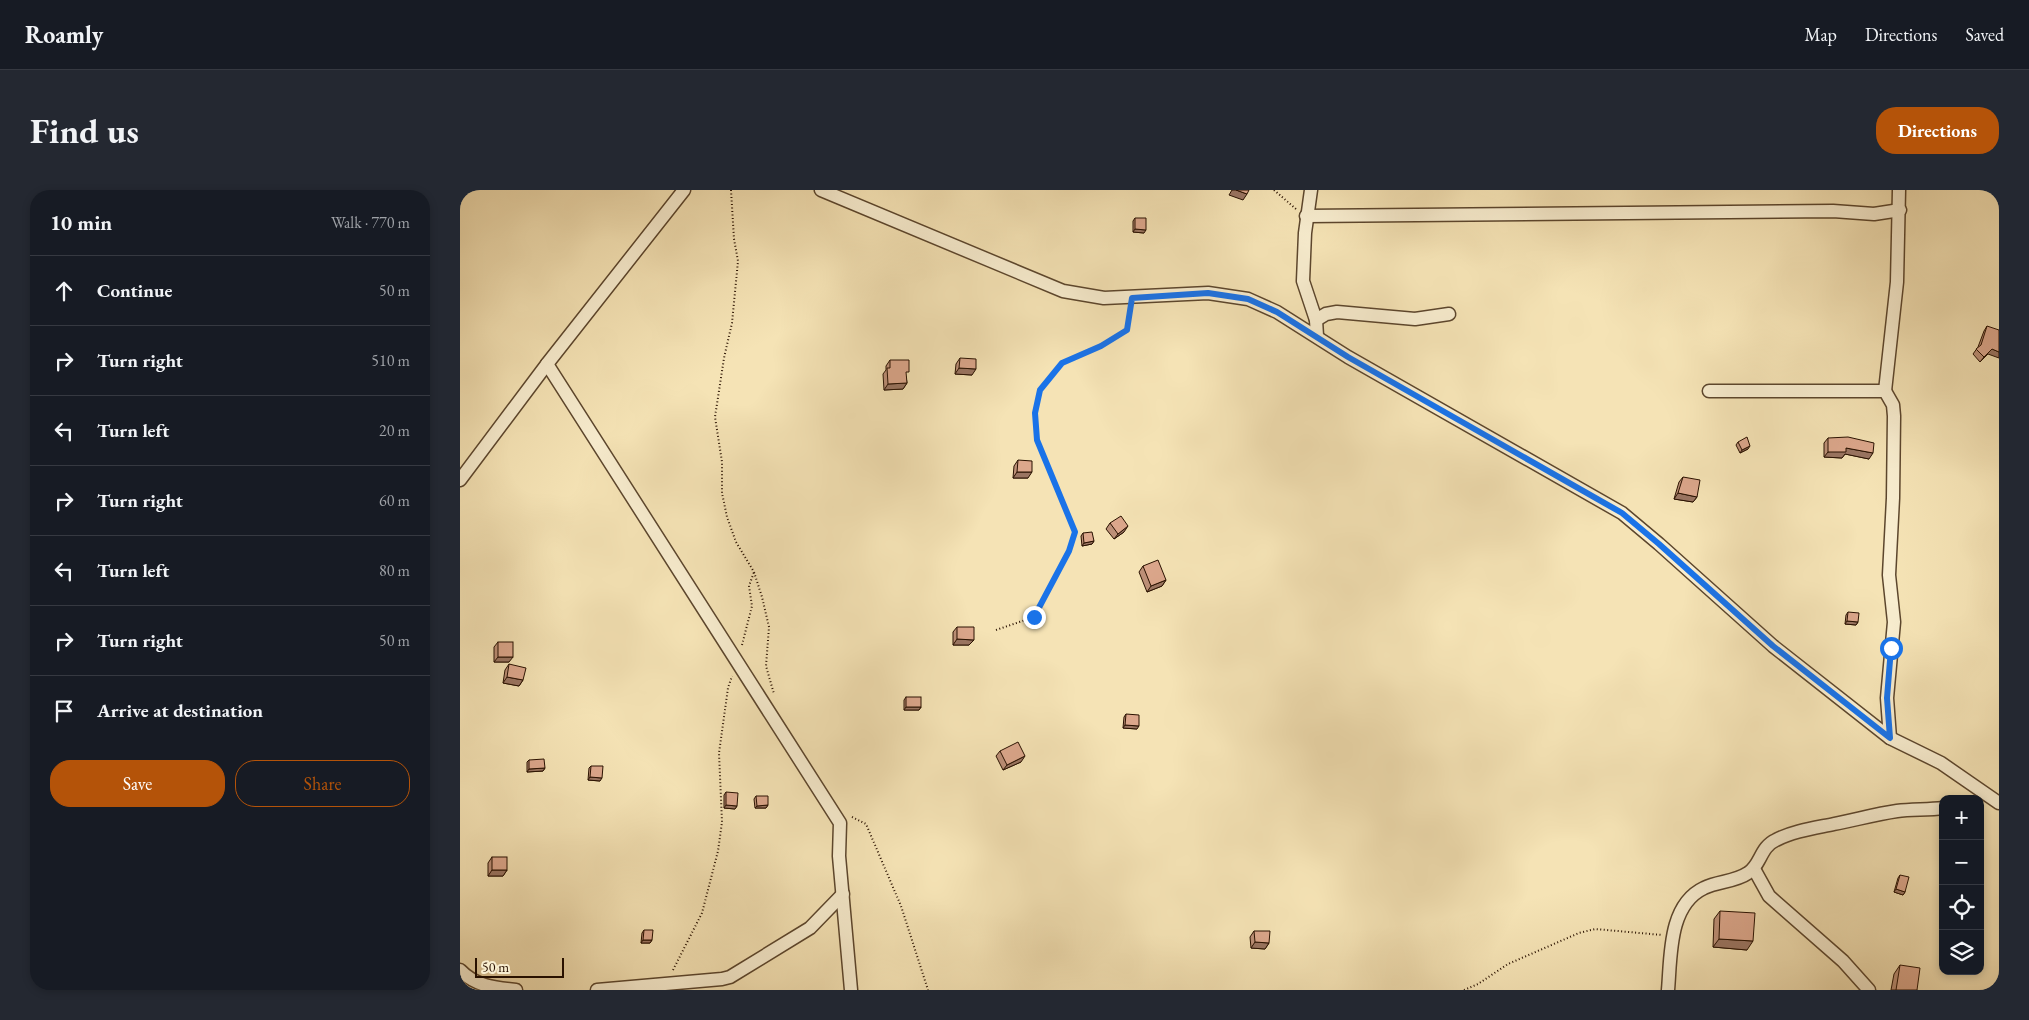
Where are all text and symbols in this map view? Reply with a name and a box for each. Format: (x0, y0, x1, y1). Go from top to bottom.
text: Roamly (25, 19, 103, 50)
text: Map (1805, 23, 1837, 46)
text: Directions (1865, 23, 1937, 46)
text: Saved (1965, 23, 2004, 46)
button: Directions (1876, 107, 1999, 154)
text: Find us (30, 108, 139, 153)
text: 10 min (50, 209, 112, 236)
text: Walk · 770 m (331, 212, 410, 233)
icon: ahead (50, 277, 78, 305)
text: Continue (97, 278, 172, 303)
text: 50 m (379, 280, 410, 301)
icon: right (50, 347, 78, 375)
text: Turn right (97, 348, 183, 373)
text: 510 m (371, 350, 410, 371)
icon: left (50, 417, 78, 445)
text: Turn left (97, 418, 169, 443)
text: 20 m (379, 420, 410, 441)
icon: right (50, 487, 78, 515)
text: Turn right (97, 488, 183, 513)
text: 60 m (379, 490, 410, 511)
icon: left (50, 557, 78, 585)
text: Turn left (97, 558, 169, 583)
text: 80 m (379, 560, 410, 581)
route end (1023, 606, 1046, 629)
icon: right (50, 627, 78, 655)
text: Turn right (97, 628, 183, 653)
text: 50 m (379, 630, 410, 651)
route start (1880, 637, 1903, 660)
icon: arrive (50, 697, 78, 725)
text: Arrive at destination (97, 698, 263, 723)
button: Save (50, 760, 225, 807)
button: Share (235, 760, 410, 807)
map controls (1939, 795, 1984, 975)
button: + (1939, 795, 1984, 840)
button: − (1939, 840, 1984, 885)
button: locate (1939, 885, 1984, 930)
button: layers (1939, 930, 1984, 975)
scale bar (475, 955, 564, 978)
text: 50 m (482, 958, 509, 976)

